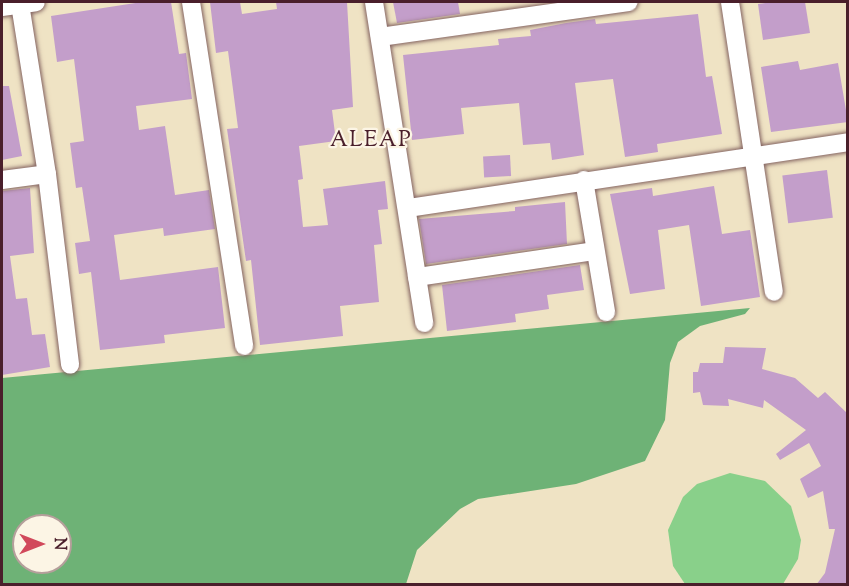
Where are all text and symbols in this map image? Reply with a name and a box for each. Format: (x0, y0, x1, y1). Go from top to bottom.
district label: ALEAP (330, 129, 412, 155)
north arrow (12, 514, 72, 574)
text: N (47, 538, 70, 550)

